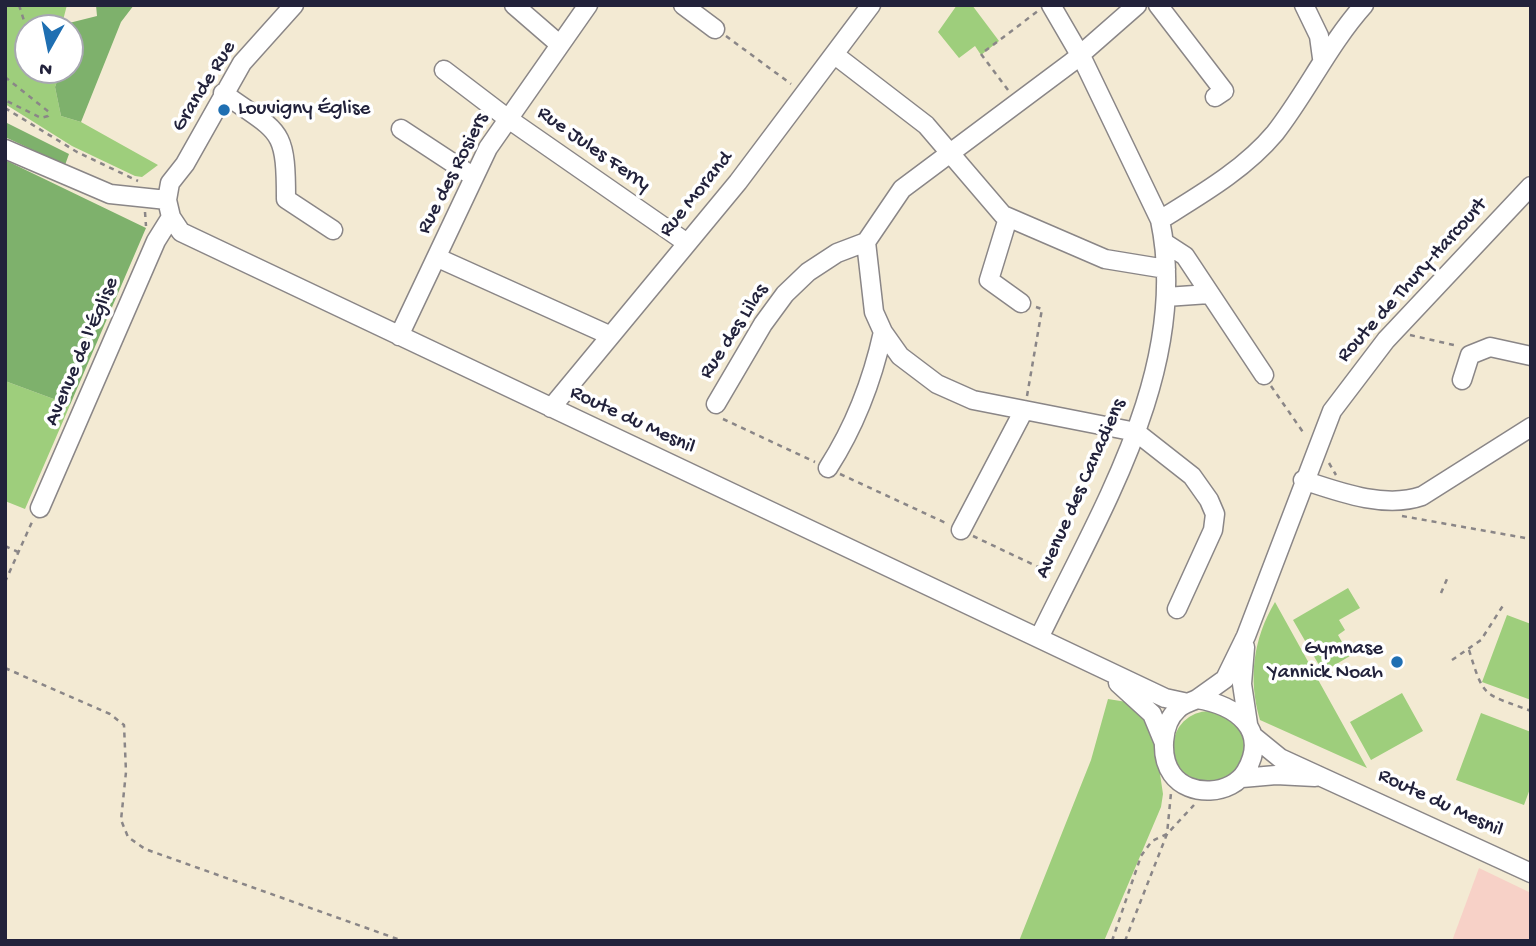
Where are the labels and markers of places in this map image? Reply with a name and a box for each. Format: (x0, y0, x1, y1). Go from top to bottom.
place label: Louvigny Église (238, 97, 370, 123)
marker: Louvigny Église (216, 102, 232, 118)
place label: Gymnase Yannick Noah (1268, 637, 1383, 687)
marker: Gymnase Yannick Noah (1389, 654, 1405, 670)

